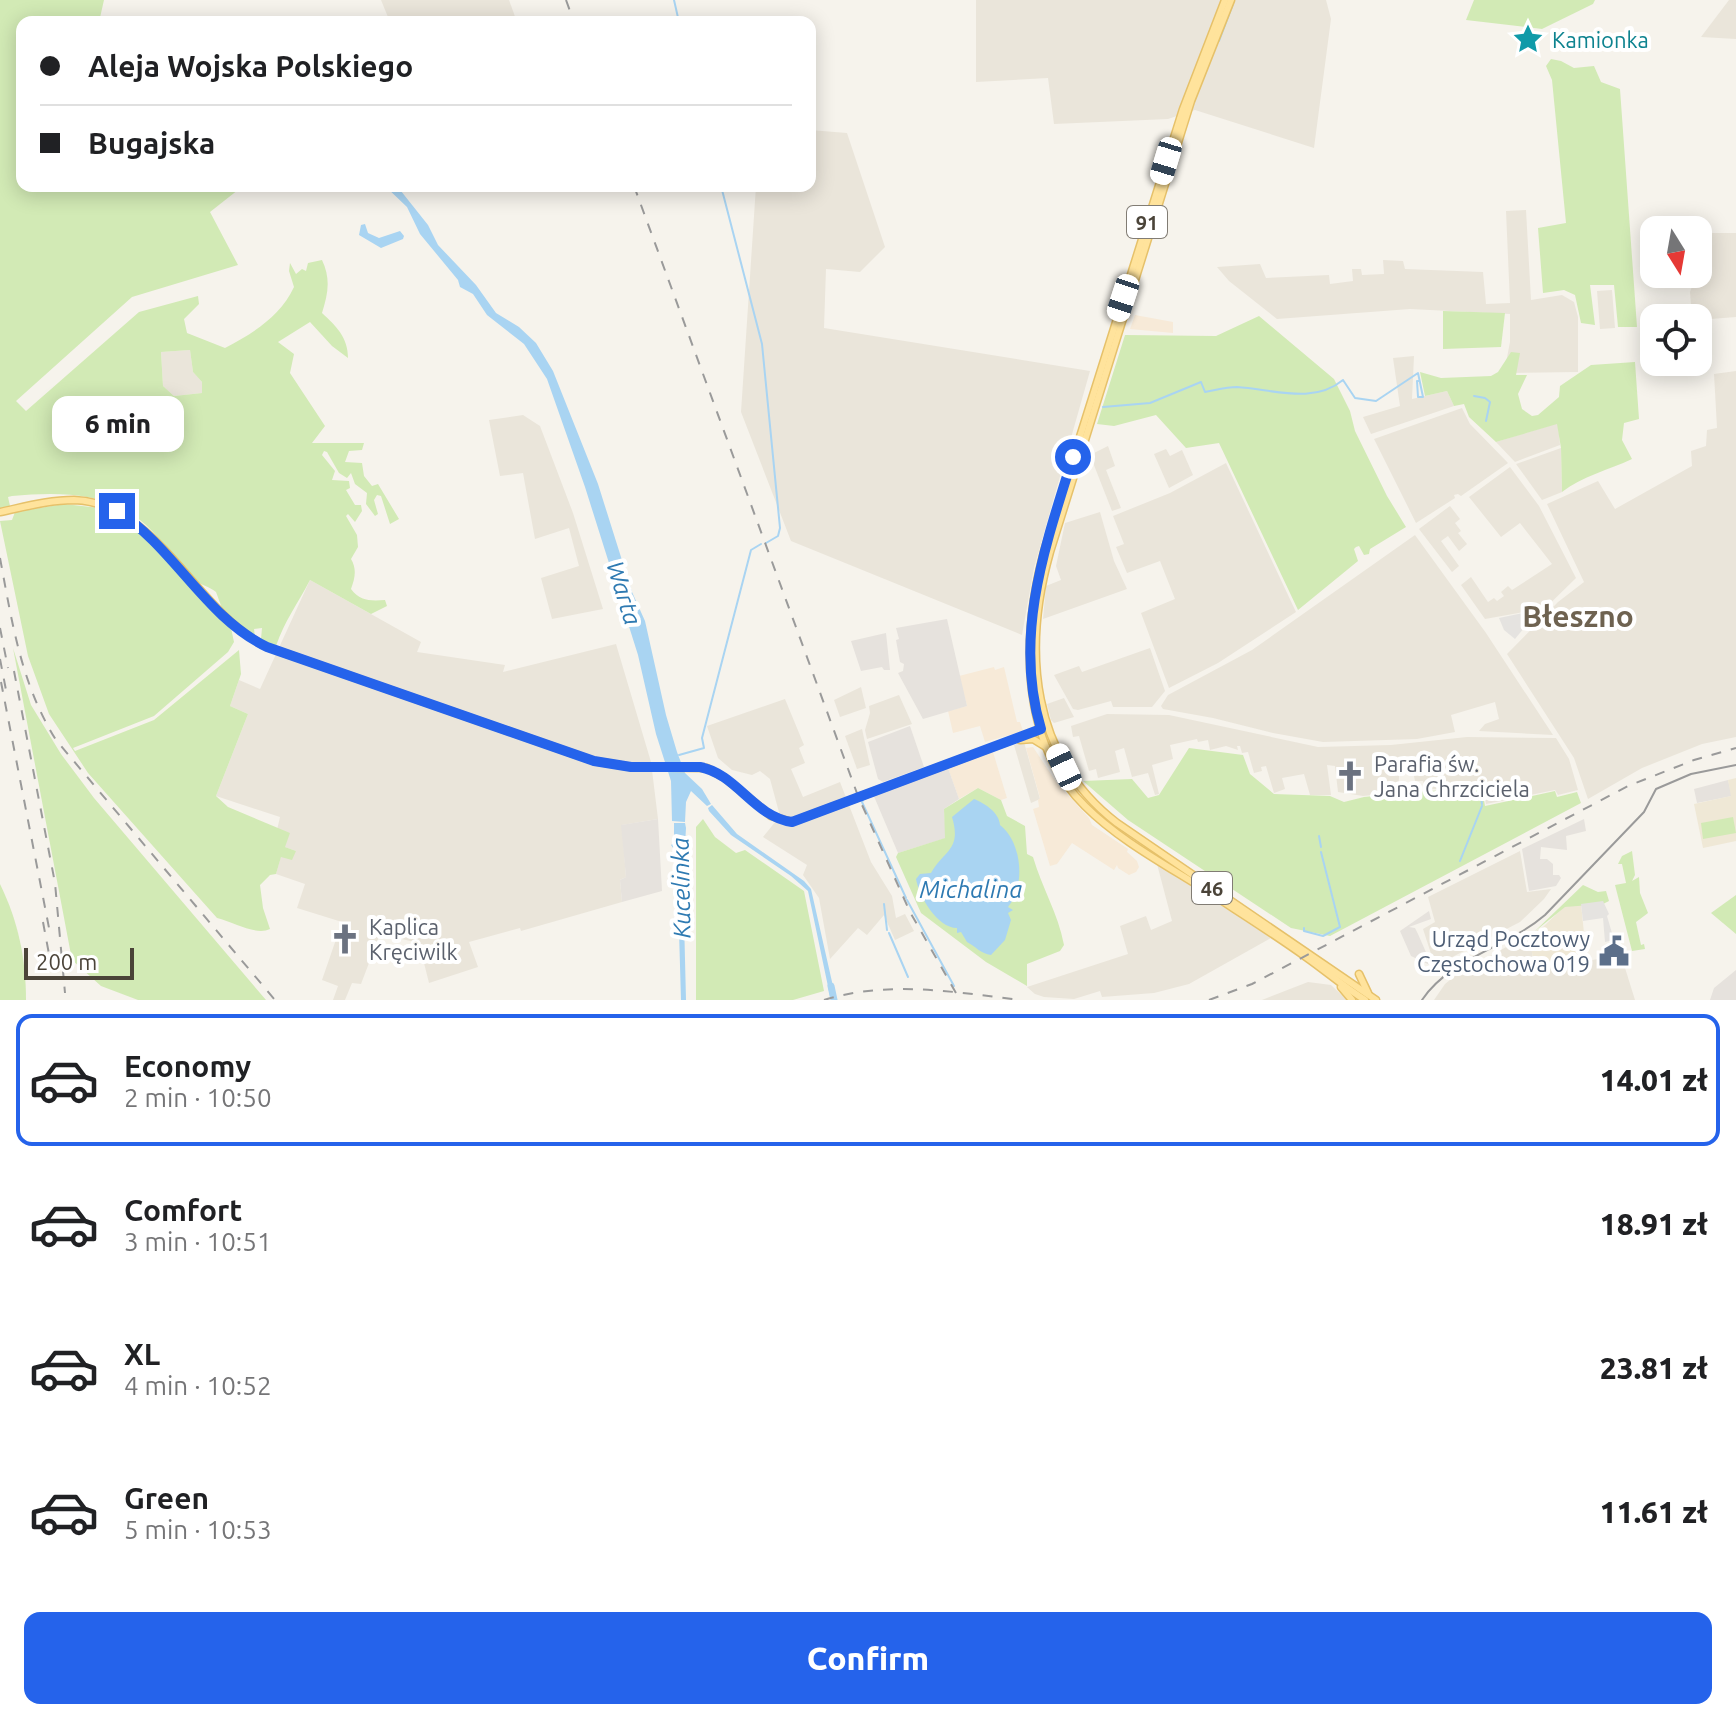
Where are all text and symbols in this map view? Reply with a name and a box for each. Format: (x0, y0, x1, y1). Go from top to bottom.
place icon: Kamionka (1511, 22, 1545, 56)
place label: Kamionka (1552, 27, 1649, 52)
text: Aleja Wojska Polskiego (88, 49, 413, 83)
text: Bugajska (88, 126, 215, 160)
car (1148, 135, 1184, 187)
road number: 91 (1127, 206, 1167, 238)
north arrow (1640, 216, 1712, 288)
map controls (1640, 216, 1712, 376)
car (1104, 271, 1142, 325)
button: locate (1640, 304, 1712, 376)
callout: 6 min (51, 395, 183, 451)
text: 6 min (85, 409, 151, 438)
route start (1055, 439, 1091, 475)
route end (99, 493, 135, 529)
water label: Warta (602, 558, 646, 628)
district label: Błeszno (1522, 599, 1634, 633)
car (1043, 740, 1085, 794)
place label: Parafia św. Jana Chrzciciela (1374, 751, 1530, 801)
church icon: Parafia św. Jana Chrzciciela (1333, 759, 1367, 793)
water label: Kucelinka (667, 837, 695, 939)
road number: 46 (1192, 872, 1232, 904)
water label: Michalina (920, 876, 1022, 903)
place label: Kaplica Kręciwilk (369, 914, 458, 964)
church icon: Kaplica Kręciwilk (328, 922, 362, 956)
place label: Urząd Pocztowy Częstochowa 019 (1417, 926, 1590, 976)
public building icon: Urząd Pocztowy Częstochowa 019 (1597, 934, 1631, 968)
scale bar (24, 944, 134, 980)
text: 200 m (36, 949, 97, 974)
icon: car (28, 1044, 100, 1116)
text: Economy (124, 1049, 251, 1083)
text: 14.01 zł (1600, 1063, 1708, 1097)
text: 2 min · 10:50 (124, 1083, 272, 1112)
icon: car (28, 1188, 100, 1260)
text: Comfort (124, 1193, 242, 1227)
text: 18.91 zł (1600, 1207, 1708, 1241)
text: 3 min · 10:51 (124, 1227, 272, 1256)
icon: car (28, 1332, 100, 1404)
text: XL (124, 1337, 160, 1371)
text: 23.81 zł (1600, 1351, 1708, 1385)
text: 4 min · 10:52 (124, 1371, 272, 1400)
icon: car (28, 1476, 100, 1548)
text: Green (124, 1481, 209, 1515)
text: 11.61 zł (1600, 1495, 1708, 1529)
text: 5 min · 10:53 (124, 1515, 272, 1544)
button: Confirm (24, 1612, 1712, 1704)

